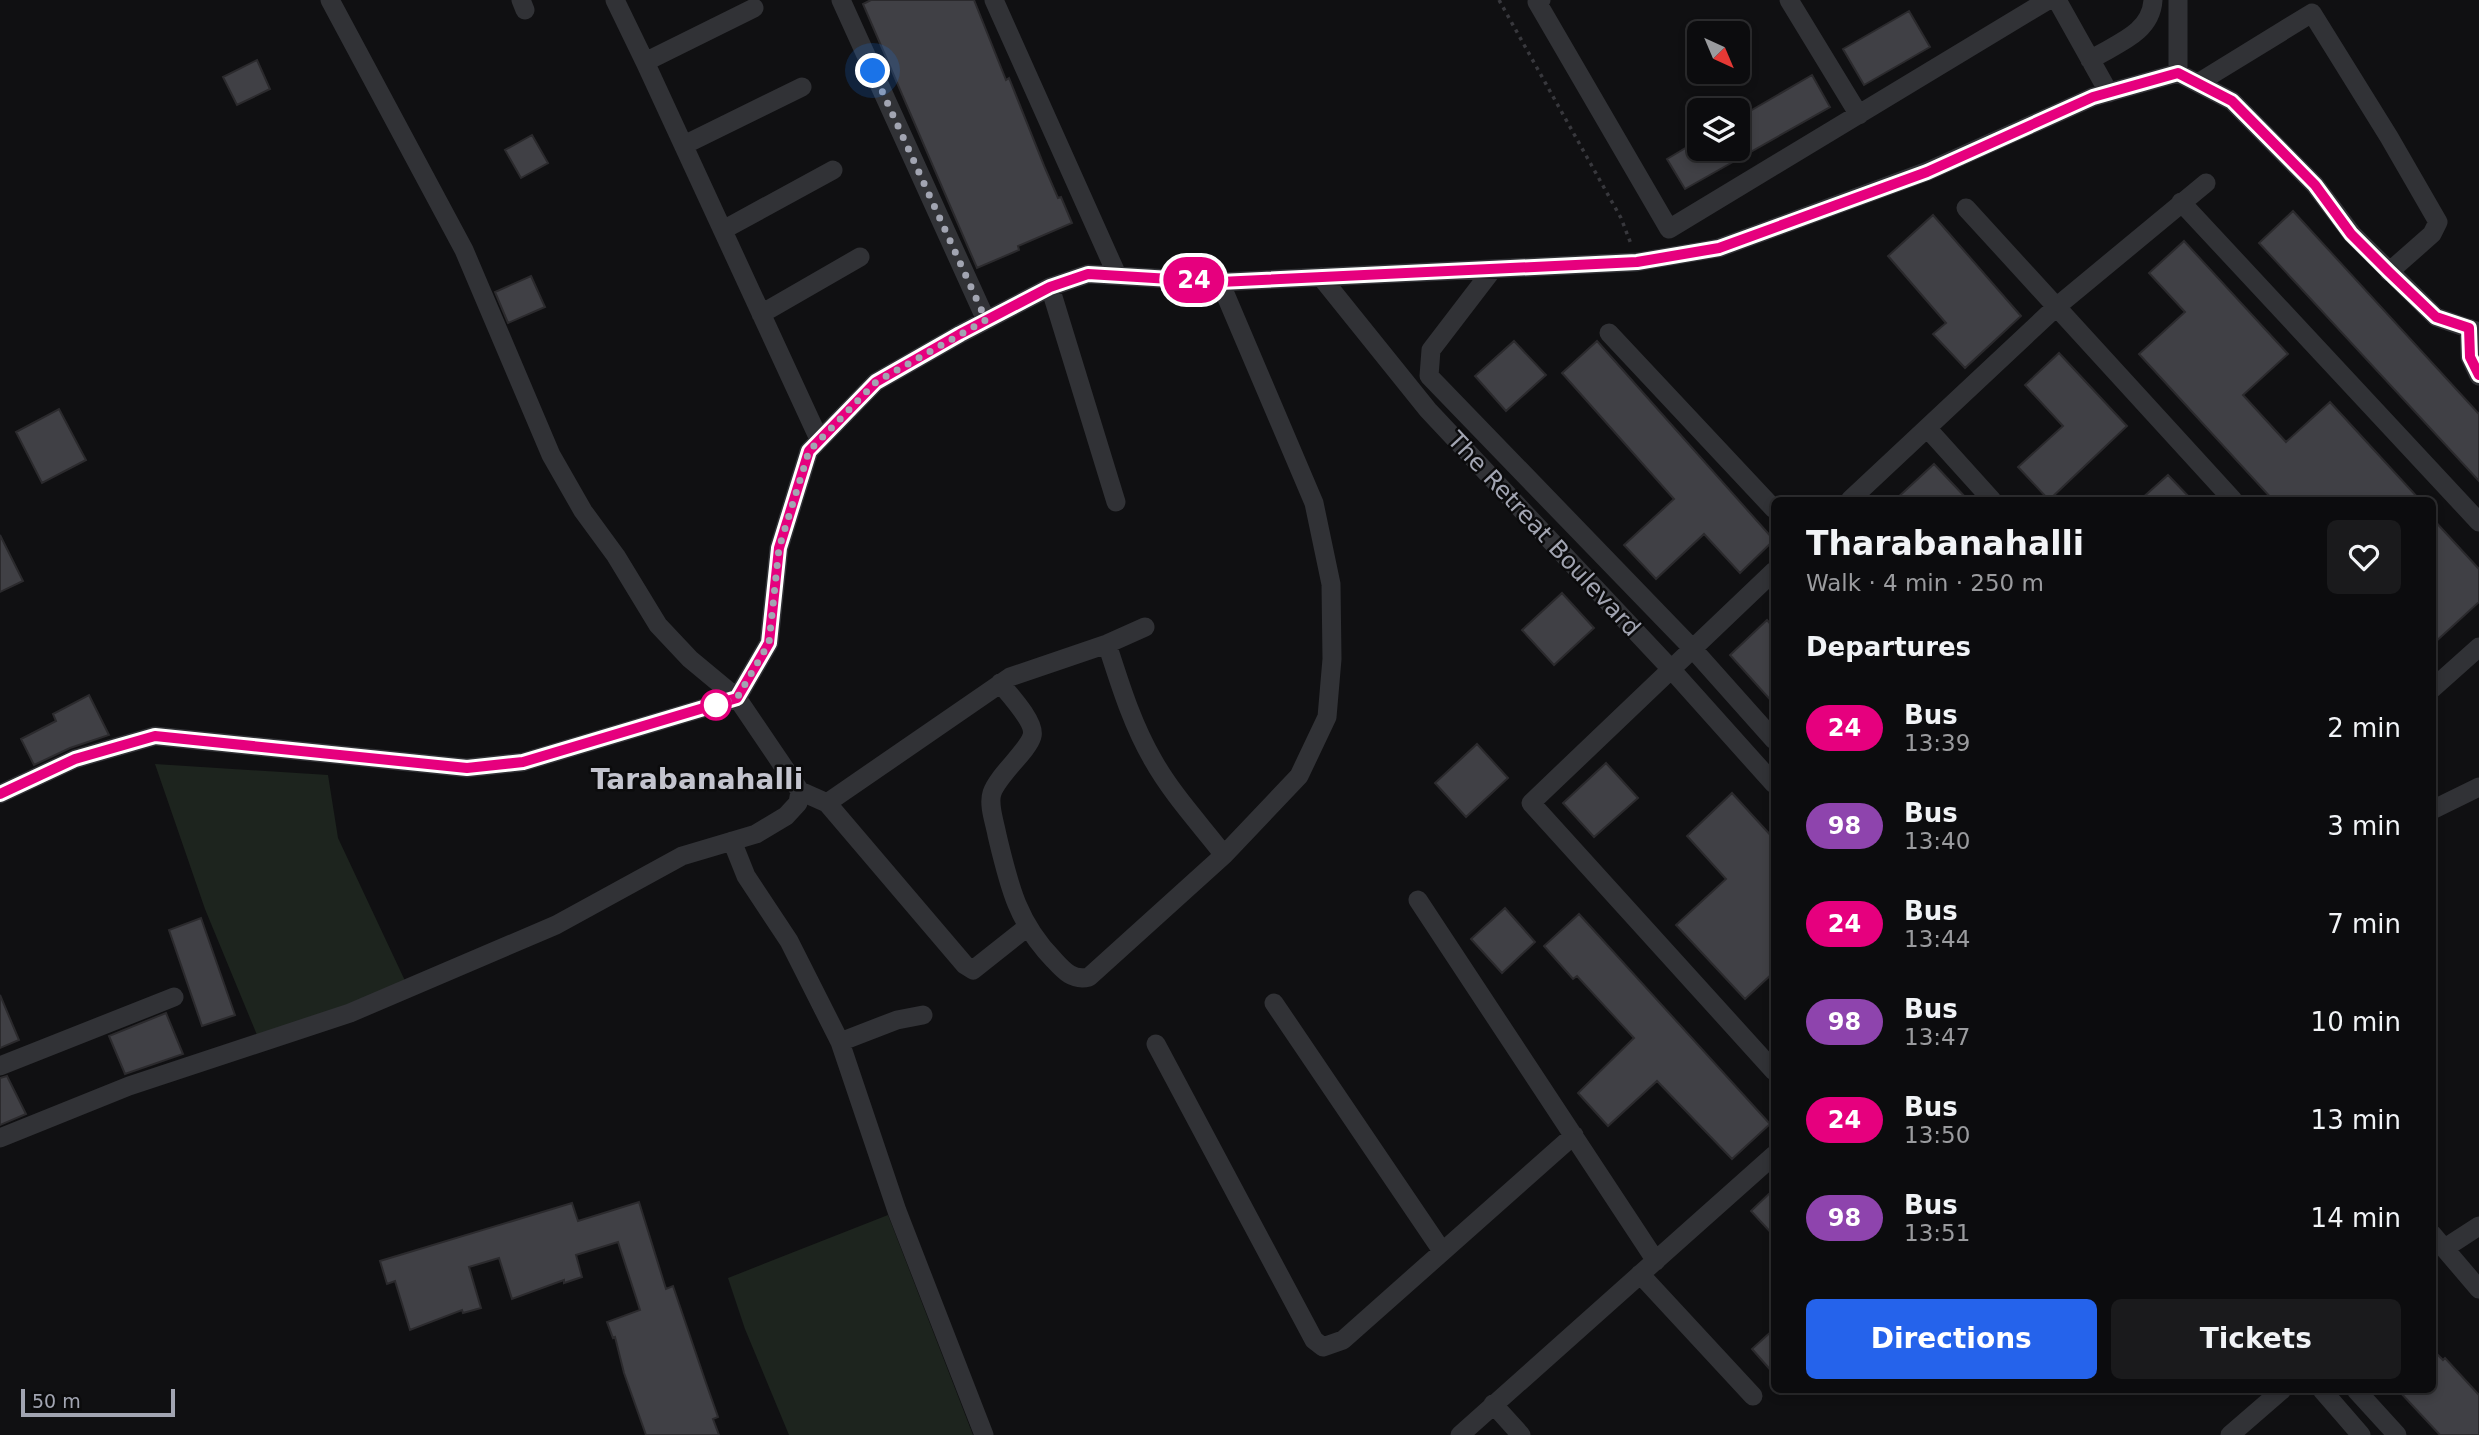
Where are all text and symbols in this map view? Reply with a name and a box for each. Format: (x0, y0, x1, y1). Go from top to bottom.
north arrow (1687, 21, 1750, 84)
map controls (1687, 21, 1750, 161)
your location (855, 53, 890, 88)
button: layers (1687, 98, 1750, 161)
line badge: 24 (1162, 257, 1226, 303)
text: 24 (1177, 266, 1211, 294)
street label: The Retreat Boulevard (1441, 425, 1646, 642)
button: heart (2327, 520, 2401, 594)
text: Tharabanahalli (1806, 524, 2084, 563)
text: Walk · 4 min · 250 m (1806, 570, 2044, 596)
text: Departures (1806, 632, 1971, 662)
unlabelled marker (701, 690, 731, 720)
text: Bus (1904, 700, 1958, 730)
text: 2 min (2327, 713, 2401, 743)
text: 24 (1828, 714, 1861, 742)
text: 13:39 (1904, 730, 1970, 756)
district label: Tarabanahalli (591, 763, 803, 796)
text: Bus (1904, 798, 1958, 828)
text: 3 min (2327, 811, 2401, 841)
text: 98 (1828, 812, 1861, 840)
text: 13:40 (1904, 828, 1970, 854)
text: Bus (1904, 896, 1958, 926)
text: 7 min (2327, 909, 2401, 939)
text: 24 (1828, 910, 1861, 938)
text: 13:44 (1904, 926, 1970, 952)
text: Bus (1904, 994, 1958, 1024)
text: 10 min (2311, 1007, 2401, 1037)
text: 98 (1828, 1008, 1861, 1036)
text: 13:47 (1904, 1024, 1970, 1050)
text: Bus (1904, 1092, 1958, 1122)
text: 13 min (2311, 1105, 2401, 1135)
text: 24 (1828, 1106, 1861, 1134)
text: 13:50 (1904, 1122, 1970, 1148)
text: Bus (1904, 1190, 1958, 1220)
text: 14 min (2311, 1203, 2401, 1233)
text: 98 (1828, 1204, 1861, 1232)
text: 13:51 (1904, 1220, 1970, 1246)
button: Directions (1806, 1299, 2097, 1379)
button: Tickets (2111, 1299, 2401, 1379)
scale bar (21, 1386, 175, 1418)
text: 50 m (32, 1390, 81, 1412)

